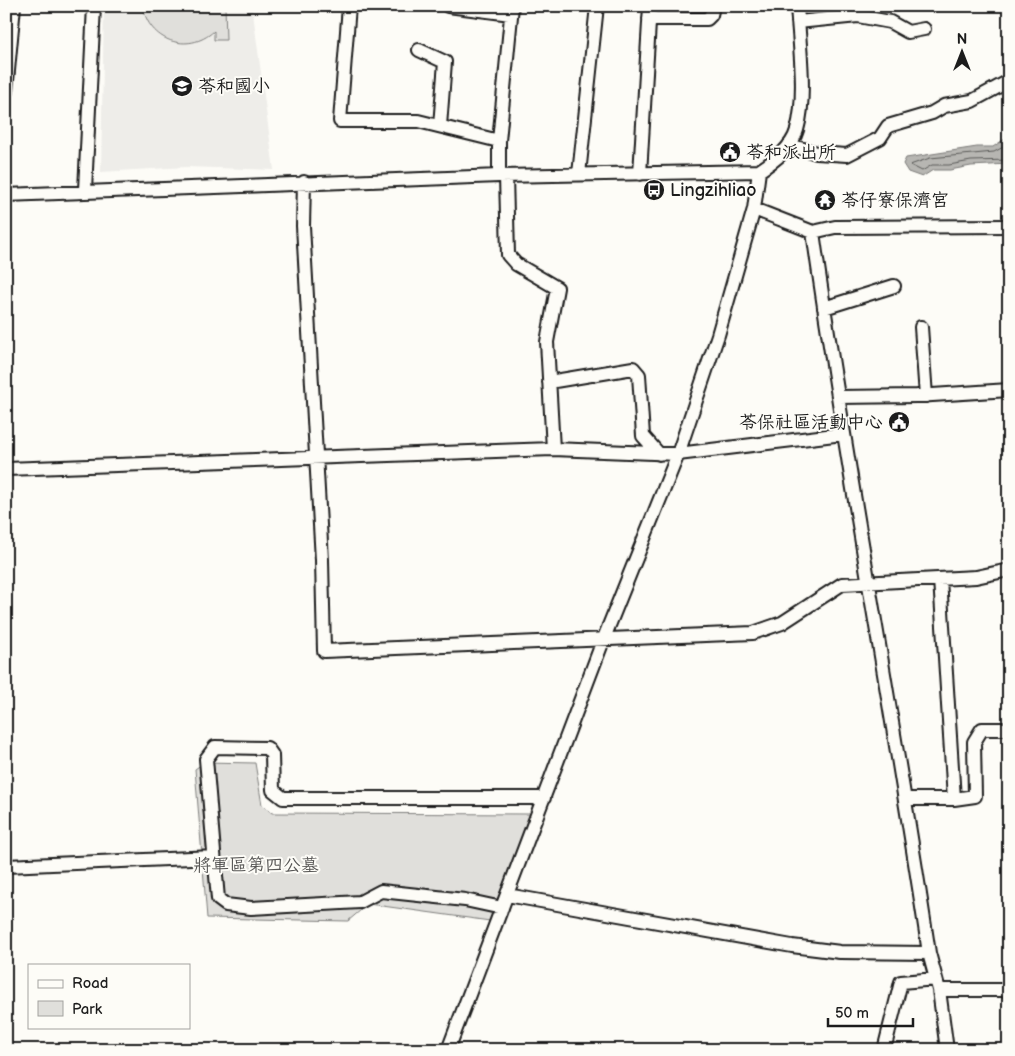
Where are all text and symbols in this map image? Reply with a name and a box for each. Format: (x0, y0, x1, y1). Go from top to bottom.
north arrow (938, 28, 988, 78)
text: N (957, 31, 967, 48)
school or university icon: 苓和國小 (170, 74, 194, 98)
place label: 苓和國小 (198, 76, 270, 97)
public building icon: 苓和派出所 (718, 140, 742, 164)
place label: 苓和派出所 (746, 142, 836, 163)
bus stop icon: Lingzihliao (642, 178, 666, 202)
place label: Lingzihliao (670, 180, 757, 201)
temple icon: 苓仔寮保濟宮 (813, 188, 837, 212)
place label: 苓仔寮保濟宮 (841, 190, 949, 211)
public building icon: 苓保社區活動中心 (887, 410, 911, 434)
place label: 苓保社區活動中心 (739, 412, 883, 433)
park label: 將軍區第四公墓 (193, 855, 319, 876)
legend (28, 964, 190, 1028)
text: Road (72, 974, 108, 993)
scale bar (828, 996, 912, 1028)
text: Park (72, 1000, 103, 1019)
text: 50 m (835, 1004, 869, 1023)

